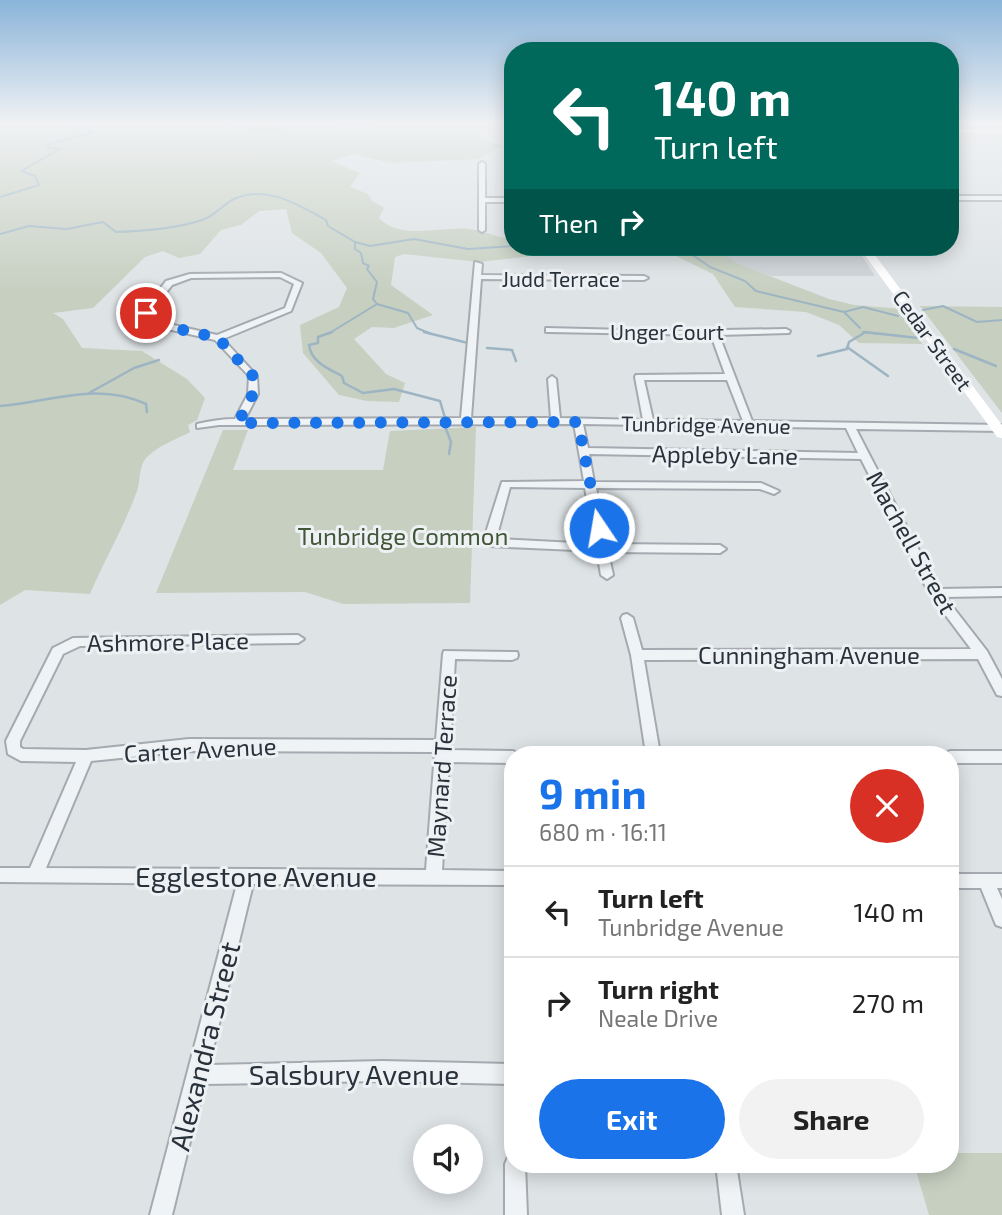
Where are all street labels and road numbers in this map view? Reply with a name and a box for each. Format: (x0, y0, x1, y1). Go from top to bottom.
street label: Judd Terrace (502, 266, 620, 291)
street label: Cedar Street (888, 285, 978, 395)
street label: Unger Court (610, 319, 724, 344)
street label: Tunbridge Avenue (621, 410, 791, 438)
street label: Appleby Lane (652, 438, 798, 470)
street label: Machell Street (861, 466, 963, 618)
street label: Ashmore Place (87, 625, 249, 657)
street label: Cunningham Avenue (698, 640, 920, 669)
street label: Maynard Terrace (420, 674, 462, 858)
street label: Carter Avenue (123, 731, 277, 767)
street label: Egglestone Avenue (135, 859, 377, 893)
street label: Alexandra Street (162, 938, 246, 1154)
street label: Salsbury Avenue (249, 1057, 459, 1091)

